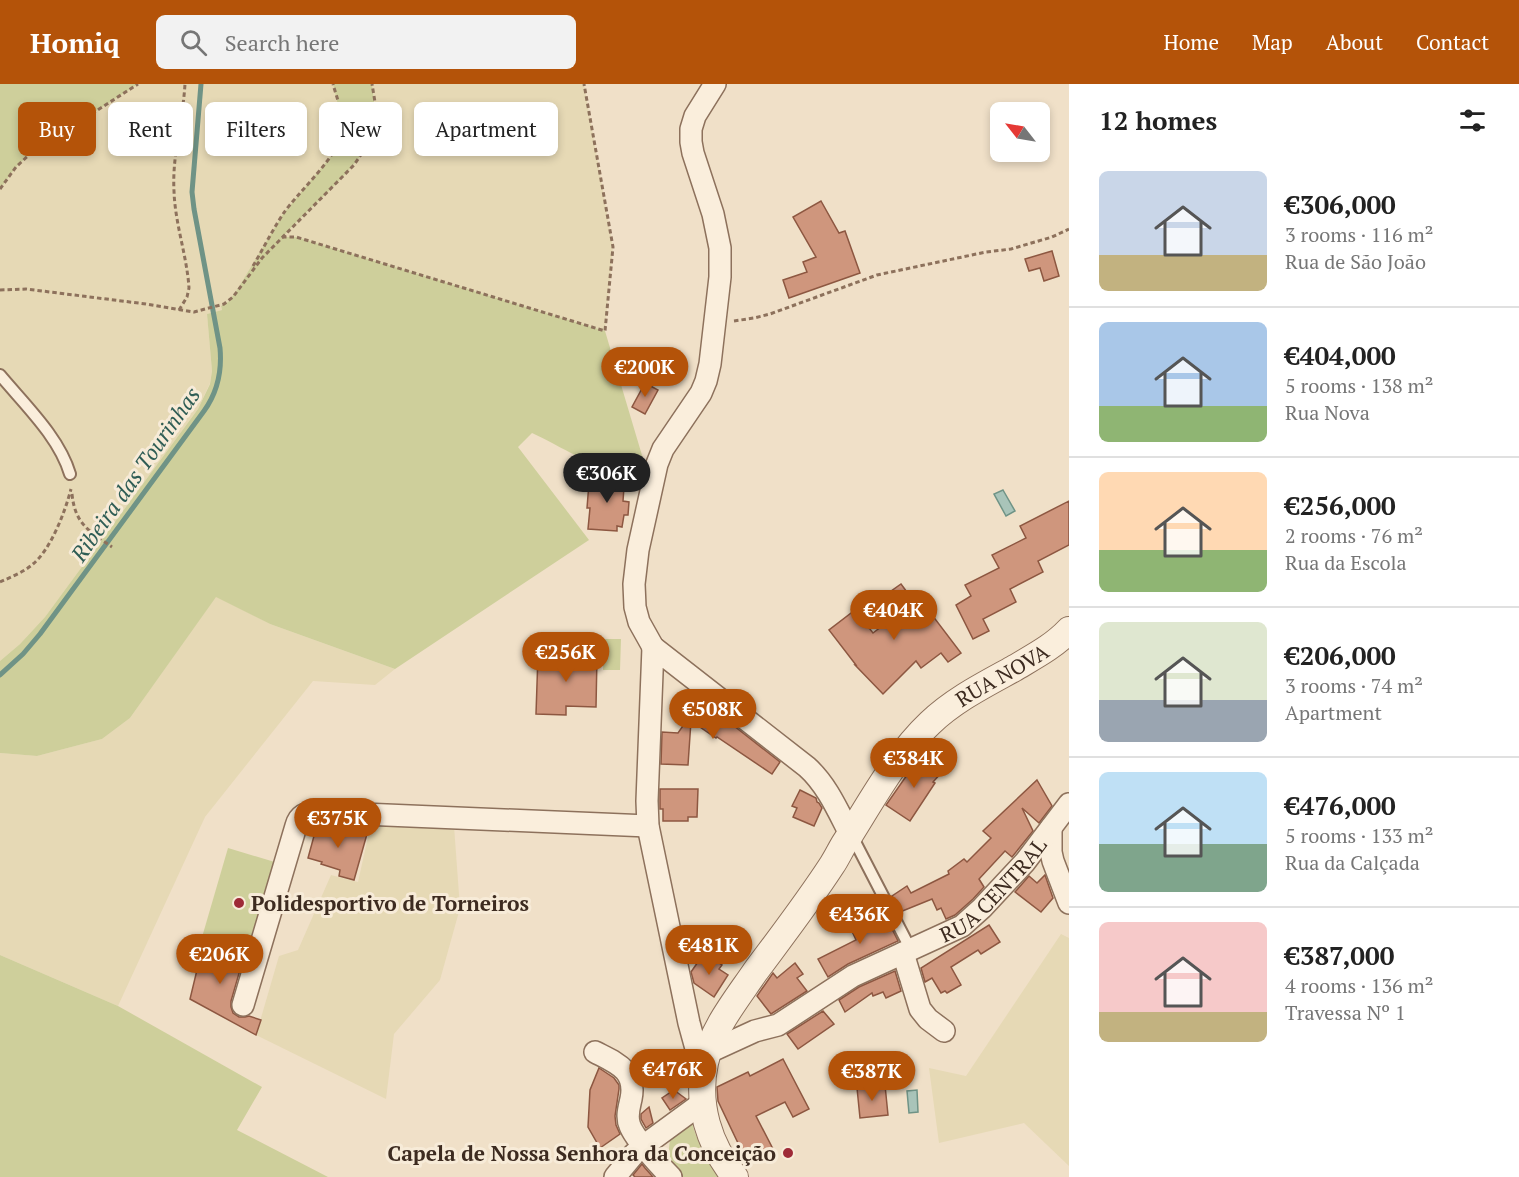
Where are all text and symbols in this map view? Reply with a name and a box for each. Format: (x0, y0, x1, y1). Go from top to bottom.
search box (156, 15, 576, 69)
text: Homiq (30, 24, 120, 61)
icon: search (177, 26, 210, 59)
text: Search here (225, 28, 339, 57)
text: Home (1163, 28, 1219, 56)
text: Map (1252, 28, 1293, 56)
text: About (1326, 28, 1383, 56)
text: Contact (1416, 28, 1489, 56)
chip: Buy (18, 102, 96, 156)
chip: Rent (108, 102, 193, 156)
chip: Filters (205, 102, 307, 156)
chip: New (319, 102, 402, 156)
chip: Apartment (414, 102, 558, 156)
north arrow (990, 102, 1050, 162)
map controls (990, 102, 1050, 162)
text: 12 homes (1099, 103, 1217, 137)
icon: filters (1456, 104, 1489, 137)
text: €306,000 (1285, 187, 1396, 221)
icon: home (1147, 195, 1219, 267)
text: 3 rooms · 116 m² (1285, 221, 1433, 248)
text: Rua de São João (1285, 248, 1426, 275)
text: €404,000 (1285, 338, 1396, 372)
icon: home (1147, 346, 1219, 418)
pin: €200K (603, 347, 687, 398)
text: €200K (615, 353, 675, 380)
text: 5 rooms · 138 m² (1285, 372, 1433, 399)
water label: Ribeira das Tourinhas (63, 381, 206, 568)
text: Rua Nova (1285, 399, 1370, 426)
pin: €306K (565, 453, 649, 504)
text: €306K (577, 459, 637, 486)
text: €256,000 (1285, 488, 1396, 522)
icon: home (1147, 496, 1219, 568)
text: 2 rooms · 76 m² (1285, 522, 1423, 549)
text: Rua da Escola (1285, 549, 1407, 576)
pin: €404K (852, 590, 936, 641)
text: €404K (864, 596, 924, 623)
pin: €256K (524, 632, 608, 683)
street label: RUA NOVA (950, 637, 1054, 713)
text: €256K (536, 638, 596, 665)
text: €206,000 (1285, 638, 1396, 672)
icon: home (1147, 646, 1219, 718)
text: 3 rooms · 74 m² (1285, 672, 1423, 699)
pin: €508K (671, 689, 755, 740)
text: €508K (683, 695, 743, 722)
text: Apartment (1285, 699, 1382, 726)
pin: €384K (872, 738, 956, 789)
text: €384K (884, 744, 944, 771)
text: €476,000 (1285, 788, 1396, 822)
icon: home (1147, 796, 1219, 868)
pin: €375K (296, 798, 380, 849)
text: €375K (308, 804, 368, 831)
text: 5 rooms · 133 m² (1285, 822, 1433, 849)
street label: RUA CENTRAL (935, 832, 1053, 948)
text: Rua da Calçada (1285, 849, 1420, 876)
place label: Polidesportivo de Torneiros (251, 889, 529, 917)
pin: €436K (818, 894, 902, 945)
marker: Polidesportivo de Torneiros (232, 896, 246, 910)
text: €436K (830, 900, 890, 927)
pin: €481K (667, 925, 751, 976)
text: €481K (679, 931, 739, 958)
pin: €206K (178, 934, 262, 985)
text: €387,000 (1285, 938, 1394, 972)
text: €206K (190, 940, 250, 967)
icon: home (1147, 946, 1219, 1018)
text: 4 rooms · 136 m² (1285, 972, 1433, 999)
text: Travessa Nº 1 (1285, 999, 1406, 1026)
pin: €476K (631, 1049, 715, 1100)
pin: €387K (830, 1051, 914, 1102)
text: €476K (643, 1055, 703, 1082)
text: €387K (842, 1057, 902, 1084)
place label: Capela de Nossa Senhora da Conceição (387, 1139, 776, 1167)
marker: Capela de Nossa Senhora da Conceição (781, 1146, 795, 1160)

